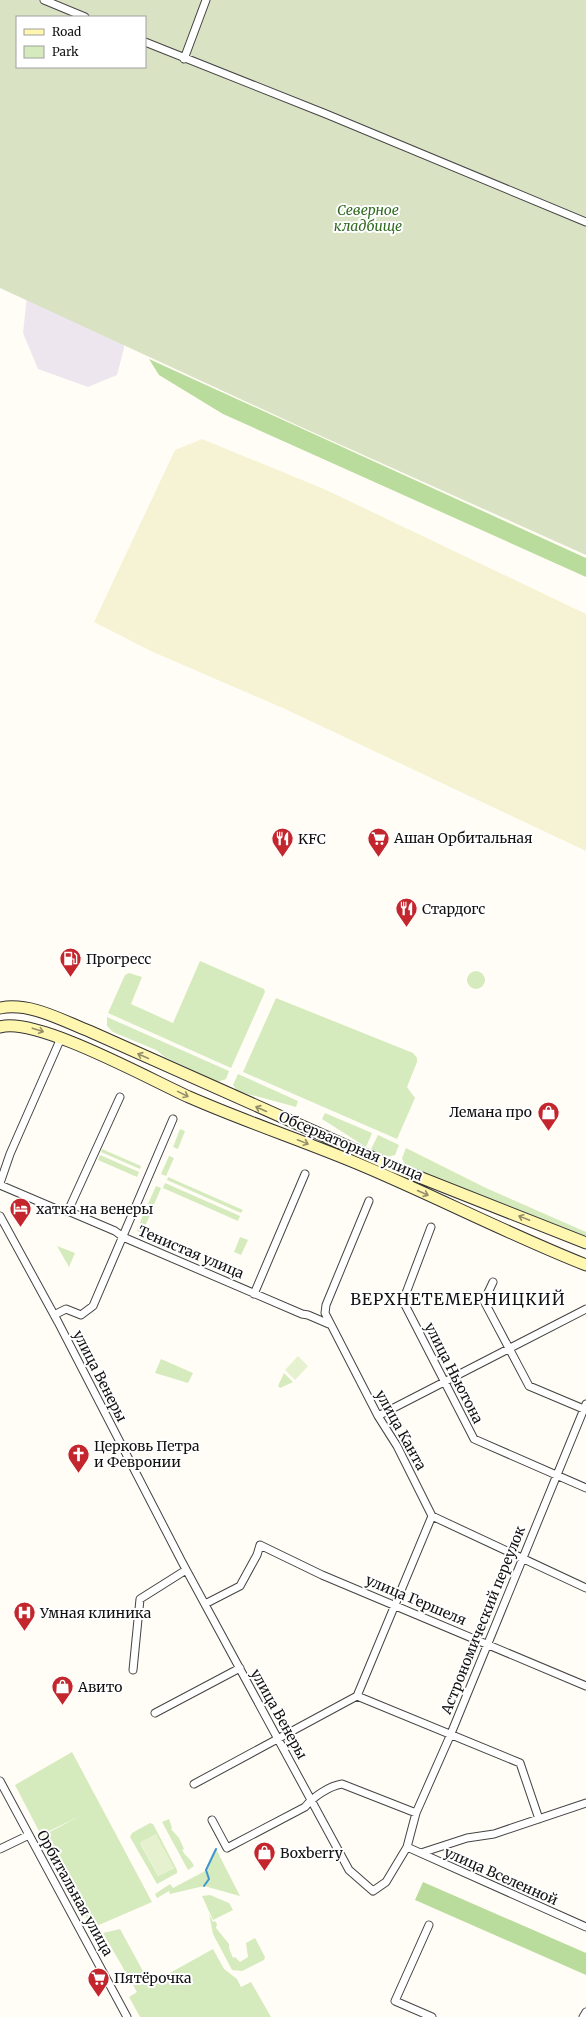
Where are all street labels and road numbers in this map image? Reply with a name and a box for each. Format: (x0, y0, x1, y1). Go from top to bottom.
street label: Обсерваторная улица (276, 1107, 426, 1185)
street label: Тенистая улица (135, 1222, 247, 1283)
street label: улица Ньютона (421, 1319, 487, 1427)
street label: улица Венеры (69, 1327, 131, 1425)
street label: улица Канта (372, 1387, 431, 1474)
street label: Астрономический переулок (437, 1523, 529, 1718)
street label: улица Гершеля (363, 1571, 469, 1629)
street label: улица Венеры (247, 1666, 311, 1762)
street label: Орбитальная улица (33, 1827, 117, 1959)
street label: улица Вселенной (441, 1843, 561, 1909)

